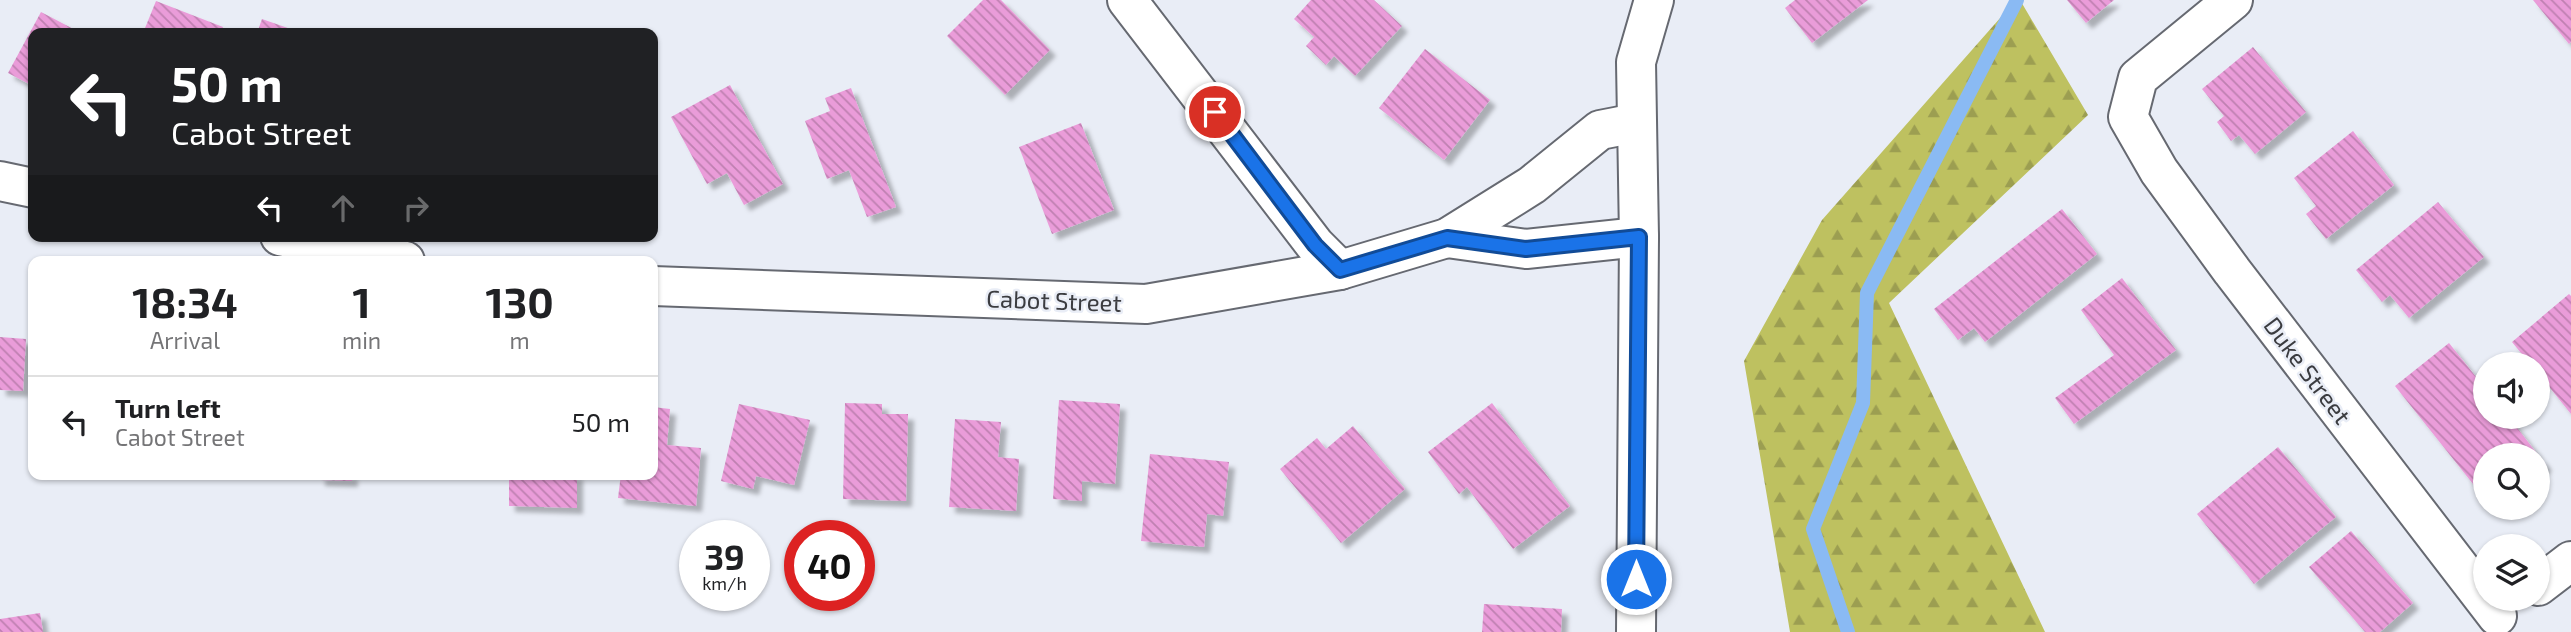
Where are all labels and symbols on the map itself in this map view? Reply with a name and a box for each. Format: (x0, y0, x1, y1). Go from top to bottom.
pin (1185, 82, 1245, 142)
street label: Cabot Street (986, 283, 1122, 317)
street label: Duke Street (2258, 311, 2358, 429)
speed limit sign: 40 (784, 520, 875, 611)
position arrow (1599, 542, 1673, 616)

